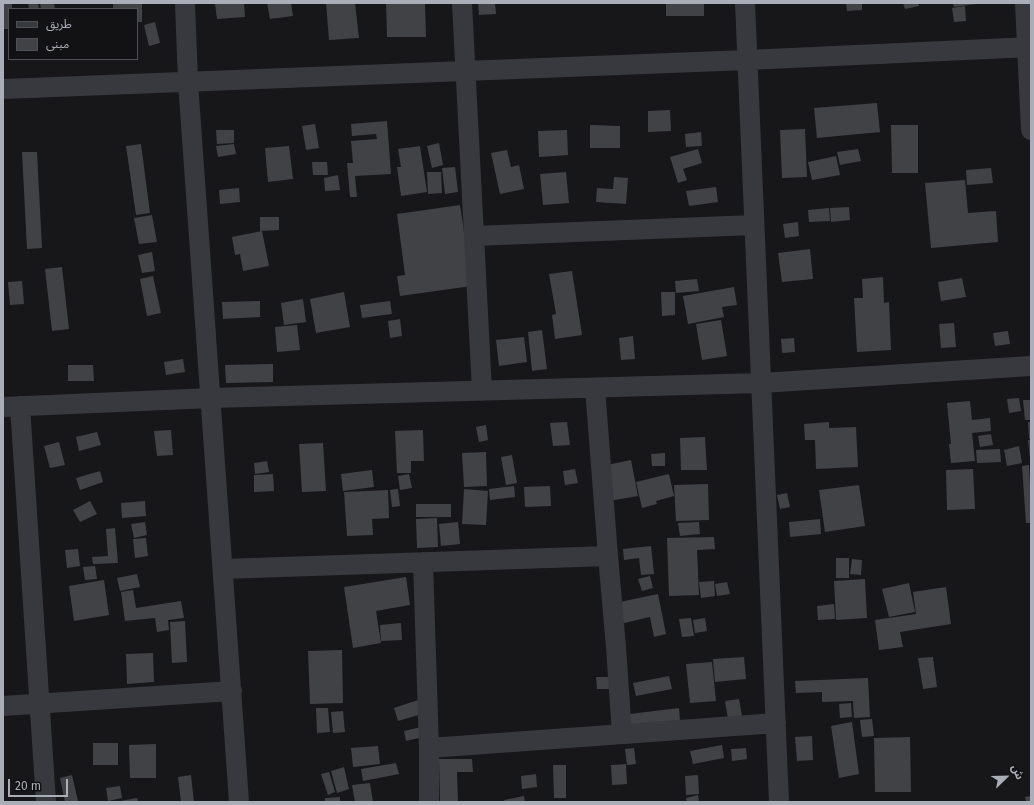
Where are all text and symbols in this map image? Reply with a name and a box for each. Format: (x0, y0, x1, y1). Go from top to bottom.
legend (8, 8, 138, 60)
text: طريق (46, 17, 72, 31)
text: مبنى (46, 37, 69, 51)
north arrow (986, 757, 1026, 797)
text: ش (1009, 763, 1026, 782)
scale bar (10, 771, 70, 797)
text: 20 m (15, 779, 41, 793)

